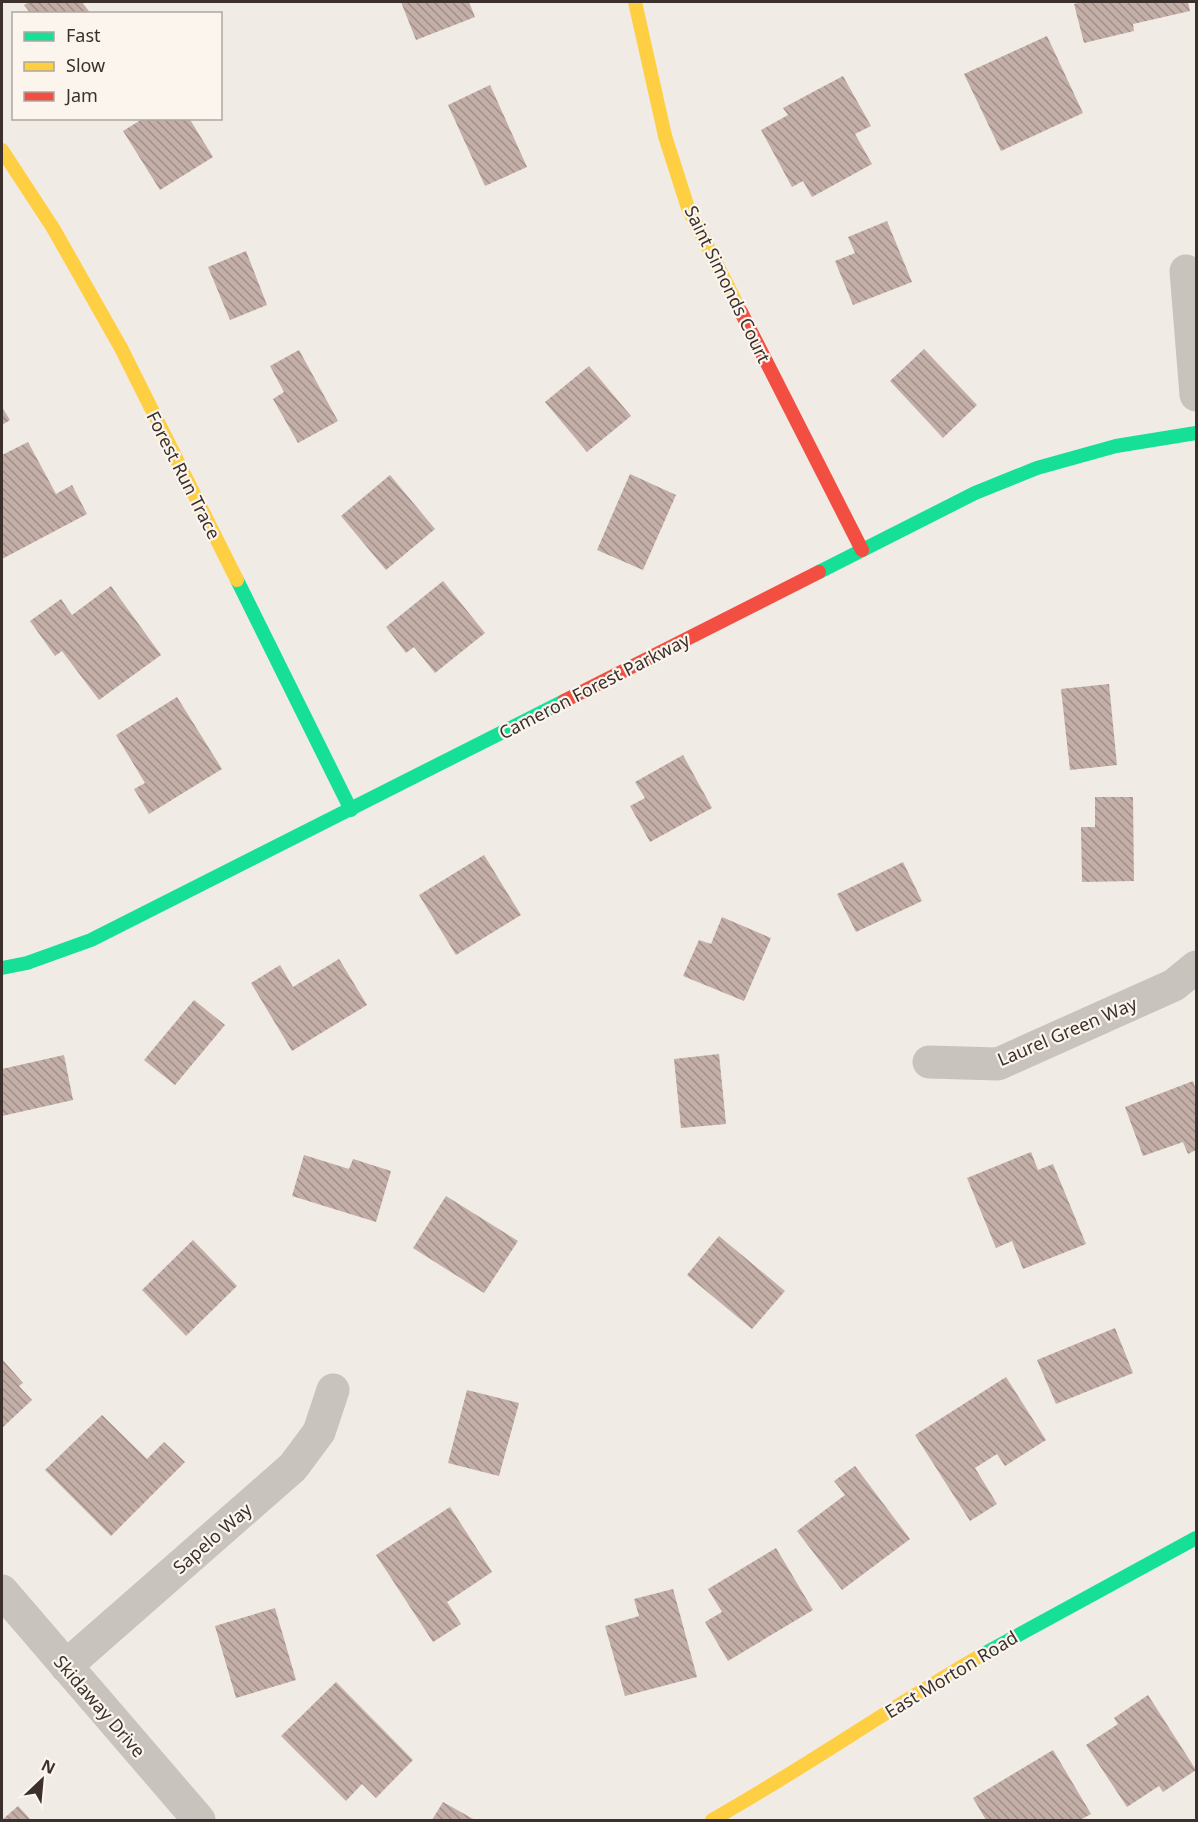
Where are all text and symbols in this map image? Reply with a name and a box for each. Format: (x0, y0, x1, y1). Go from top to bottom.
legend (12, 12, 222, 120)
text: Fast (66, 23, 101, 47)
text: Slow (66, 53, 105, 77)
text: Jam (64, 83, 98, 107)
street label: Saint Simonds Court (680, 201, 777, 367)
street label: Forest Run Trace (141, 407, 227, 543)
street label: Cameron Forest Parkway (495, 627, 694, 745)
street label: Laurel Green Way (994, 990, 1141, 1071)
street label: Sapelo Way (167, 1497, 257, 1579)
street label: East Morton Road (880, 1625, 1022, 1723)
street label: Skidaway Drive (49, 1650, 151, 1762)
north arrow (12, 1750, 72, 1810)
text: N (38, 1754, 59, 1779)

